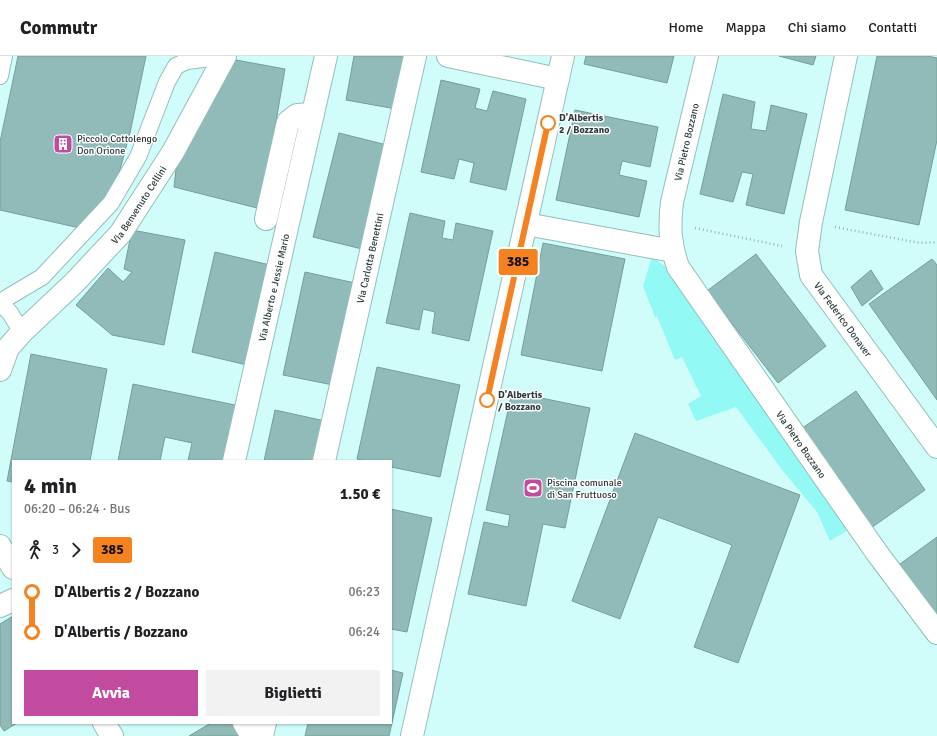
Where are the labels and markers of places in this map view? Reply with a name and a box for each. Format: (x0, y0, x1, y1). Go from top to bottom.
place label: D'Albertis 2 / Bozzano (559, 112, 609, 136)
marker: D'Albertis 2 / Bozzano (540, 115, 556, 131)
building icon: Piccolo Cottolengo Don Orione (52, 133, 74, 155)
place label: Piccolo Cottolengo Don Orione (77, 133, 157, 157)
place label: D'Albertis / Bozzano (498, 389, 543, 413)
marker: D'Albertis / Bozzano (479, 392, 495, 408)
sports icon: Piscina comunale di San Fruttuoso (522, 477, 544, 499)
place label: Piscina comunale di San Fruttuoso (547, 477, 622, 501)

